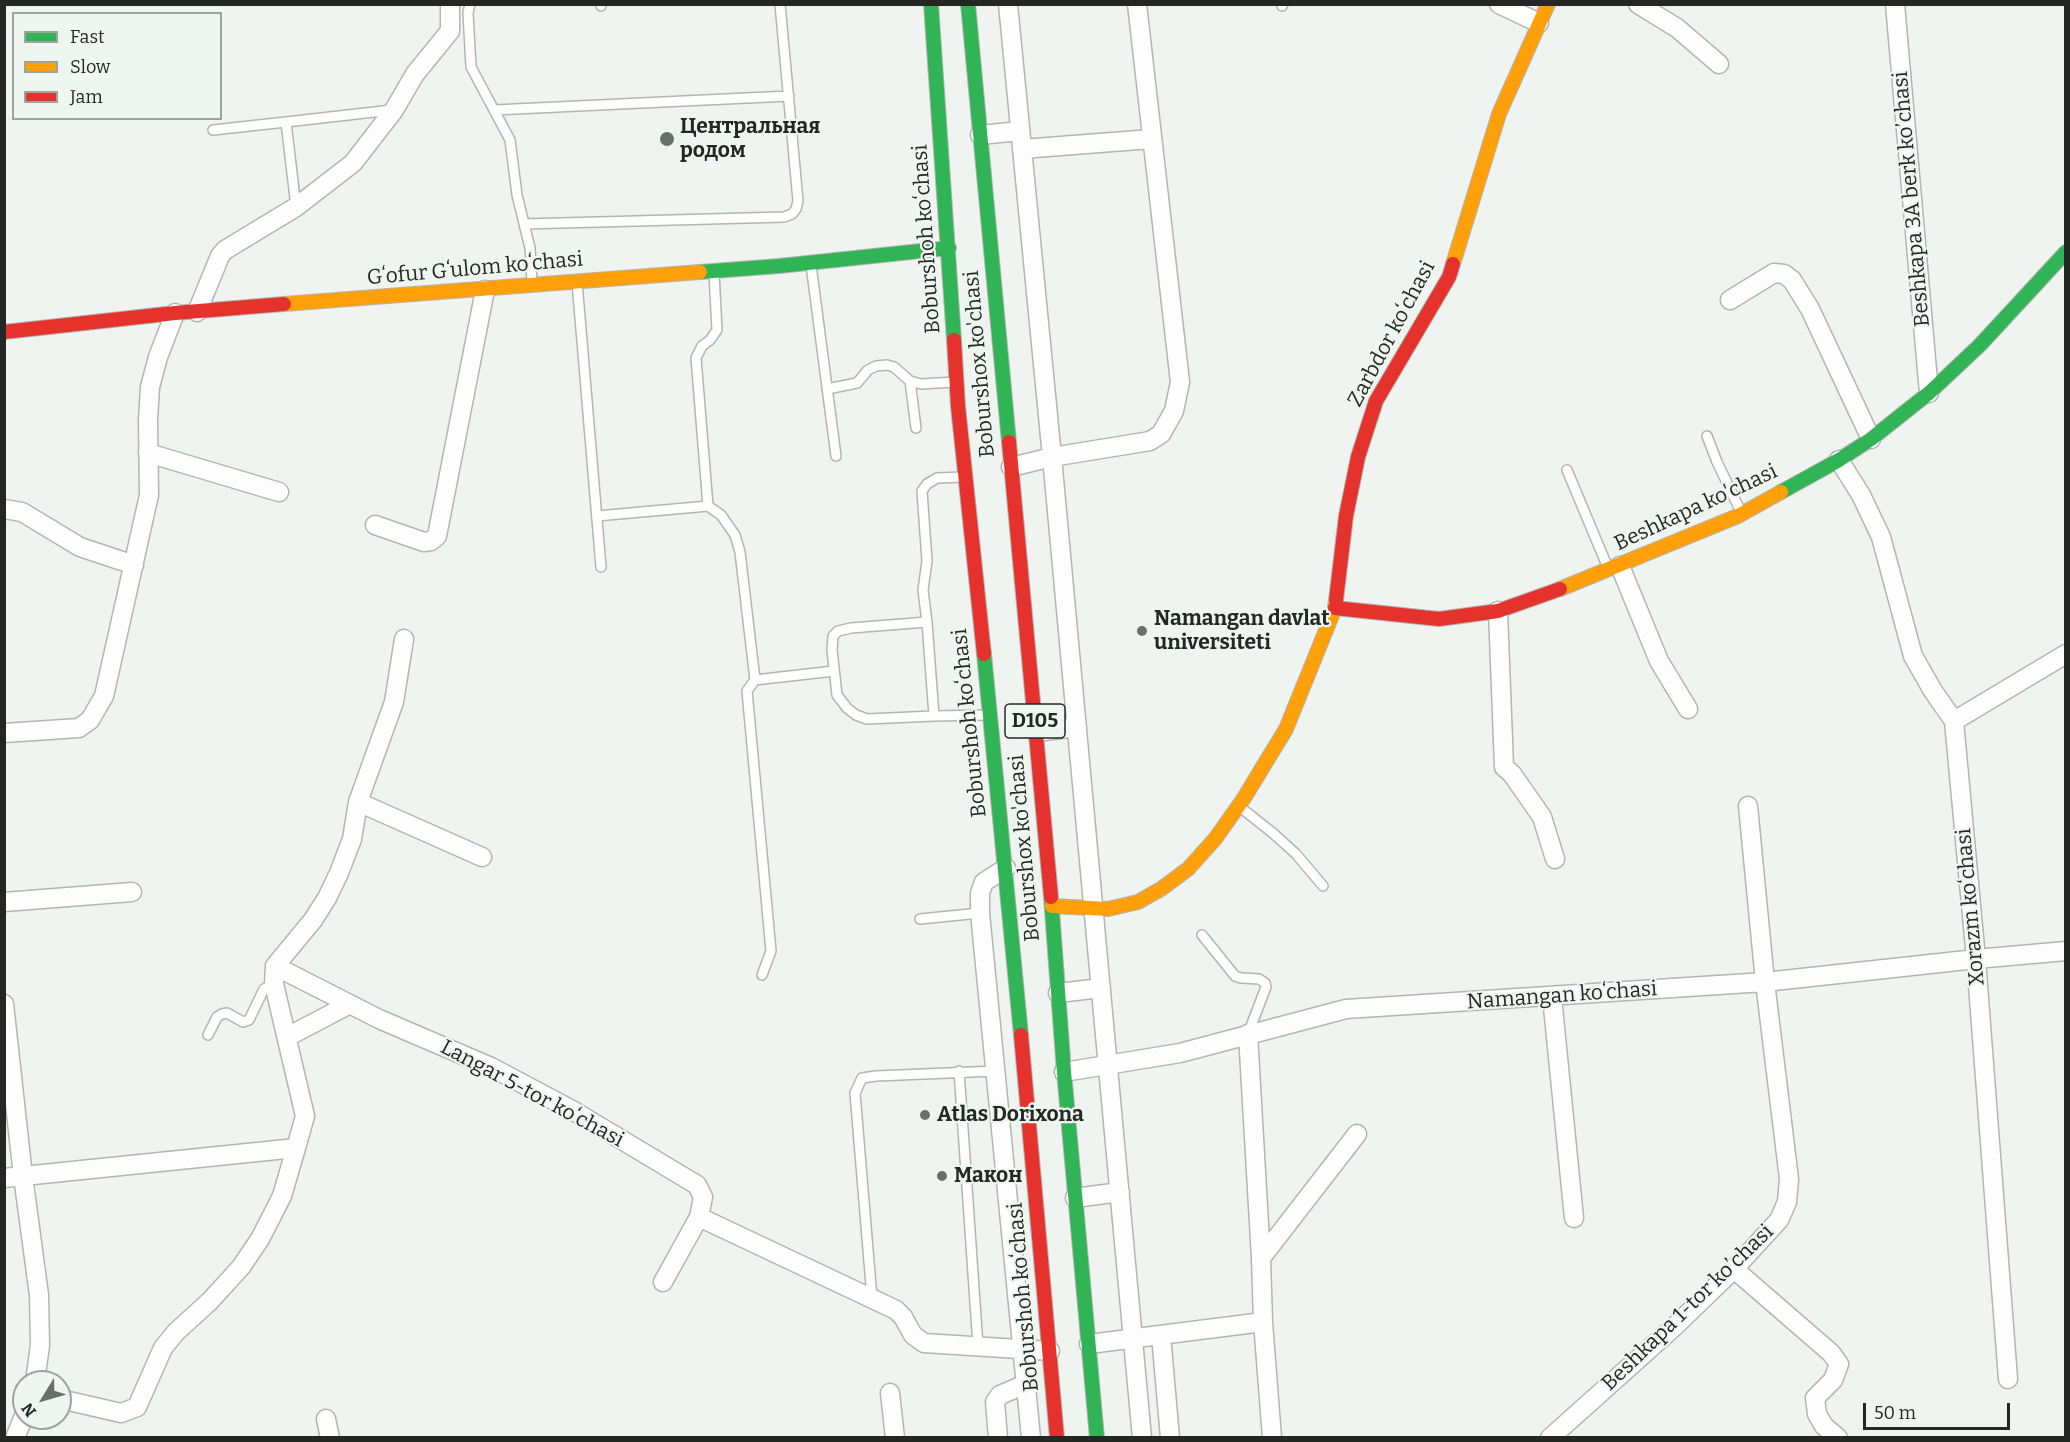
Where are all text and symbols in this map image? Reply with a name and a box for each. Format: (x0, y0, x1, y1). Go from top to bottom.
legend (12, 12, 222, 120)
text: Fast (70, 26, 105, 48)
text: Slow (70, 56, 110, 78)
street label: Beshkapa 3A berk koʼchasi (1888, 70, 1936, 328)
text: Jam (70, 86, 103, 108)
place label: Центральная родом (680, 114, 820, 164)
marker: Центральная родом (658, 130, 676, 148)
street label: Boburshoh koʻchasi (908, 143, 946, 335)
street label: Gʻofur Gʻulom koʻchasi (366, 247, 584, 291)
street label: Zarbdor koʻchasi (1343, 257, 1441, 411)
street label: Boburshox ko'chasi (959, 269, 1001, 459)
street label: Beshkapa ko'chasi (1611, 459, 1781, 557)
place label: Namangan davlat universiteti (1154, 606, 1330, 656)
marker: Namangan davlat universiteti (1135, 624, 1149, 638)
street label: Boburshoh koʻchasi (948, 627, 992, 819)
road number: D105 (1005, 704, 1065, 738)
street label: Boburshox ko'chasi (1004, 753, 1046, 943)
street label: Xorazm koʻchasi (1952, 827, 1990, 987)
street label: Namangan koʻchasi (1466, 977, 1658, 1015)
street label: Langar 5-tor koʻchasi (436, 1035, 628, 1153)
place label: Atlas Dorixona (937, 1102, 1084, 1128)
marker: Atlas Dorixona (918, 1108, 932, 1122)
place label: Макон (954, 1163, 1022, 1189)
marker: Макон (935, 1169, 949, 1183)
street label: Boburshoh koʻchasi (1003, 1201, 1045, 1393)
street label: Beshkapa 1-tor koʼchasi (1597, 1220, 1779, 1396)
north arrow (12, 1370, 72, 1430)
scale bar (1866, 1391, 2013, 1429)
text: N (18, 1399, 40, 1421)
text: 50 m (1874, 1402, 1916, 1424)

